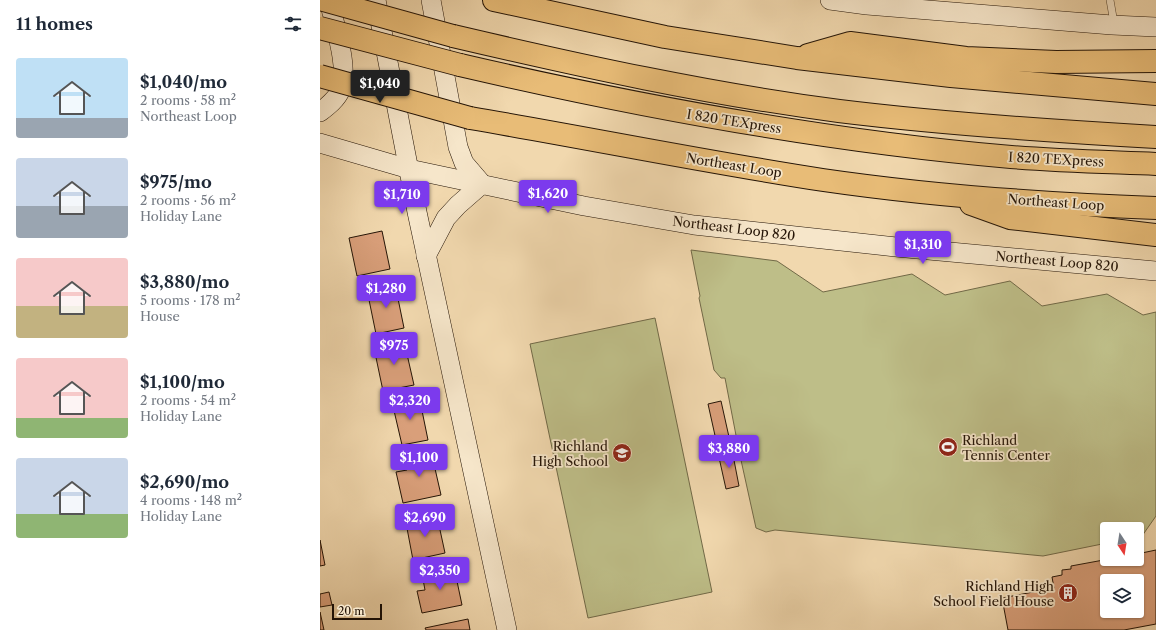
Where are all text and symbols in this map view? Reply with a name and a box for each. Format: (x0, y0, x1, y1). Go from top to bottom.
icon: filters (282, 13, 304, 35)
text: 11 homes (16, 14, 93, 34)
pin: $1,040 (347, 70, 413, 104)
text: $1,040/mo (140, 72, 227, 92)
icon: home (48, 74, 96, 122)
text: $1,040 (360, 75, 400, 91)
text: 2 rooms · 58 m² (140, 92, 236, 108)
street label: I 820 TEXpress (685, 106, 783, 136)
text: Northeast Loop (140, 108, 237, 124)
street label: I 820 TEXpress (1008, 149, 1105, 170)
street label: Northeast Loop (685, 150, 783, 180)
text: $975/mo (140, 172, 212, 192)
icon: home (48, 174, 96, 222)
pin: $1,620 (515, 180, 581, 214)
pin: $1,710 (369, 181, 435, 215)
text: $1,620 (528, 185, 568, 201)
text: $1,710 (383, 186, 421, 202)
street label: Northeast Loop (1007, 191, 1105, 213)
text: 2 rooms · 56 m² (140, 192, 236, 208)
text: Holiday Lane (140, 208, 222, 224)
street label: Northeast Loop 820 (672, 213, 796, 243)
pin: $1,310 (890, 231, 956, 265)
text: $1,310 (904, 236, 942, 252)
street label: Northeast Loop 820 (995, 248, 1119, 274)
text: $3,880/mo (140, 272, 229, 292)
icon: home (48, 274, 96, 322)
pin: $1,280 (353, 275, 419, 309)
text: $1,280 (366, 280, 406, 296)
text: 5 rooms · 178 m² (140, 292, 241, 308)
text: House (140, 308, 180, 324)
pin: $975 (370, 332, 418, 366)
text: $975 (380, 337, 408, 353)
text: $1,100/mo (140, 372, 225, 392)
icon: home (48, 374, 96, 422)
pin: $2,320 (377, 387, 443, 421)
text: 2 rooms · 54 m² (140, 392, 236, 408)
text: $2,320 (389, 392, 431, 408)
text: Holiday Lane (140, 408, 222, 424)
place label: Richland Tennis Center (962, 432, 1050, 463)
pin: $3,880 (696, 435, 762, 469)
sports icon: Richland Tennis Center (937, 436, 959, 458)
place label: Richland High School (532, 438, 608, 469)
text: $3,880 (708, 440, 750, 456)
school or university icon: Richland High School (611, 442, 633, 464)
pin: $1,100 (386, 444, 452, 478)
text: $1,100 (400, 449, 438, 465)
text: $2,690/mo (140, 472, 229, 492)
icon: home (48, 474, 96, 522)
text: 4 rooms · 148 m² (140, 492, 242, 508)
pin: $2,690 (392, 504, 458, 538)
text: Holiday Lane (140, 508, 222, 524)
text: $2,690 (404, 509, 446, 525)
north arrow (1100, 522, 1144, 566)
map controls (1100, 522, 1144, 618)
pin: $2,350 (407, 557, 473, 591)
text: $2,350 (419, 562, 461, 578)
button: layers (1100, 574, 1144, 618)
place label: Richland High School Field House (933, 578, 1054, 609)
building icon: Richland High School Field House (1057, 582, 1079, 604)
scale bar (332, 602, 382, 621)
text: 20 m (338, 604, 364, 618)

